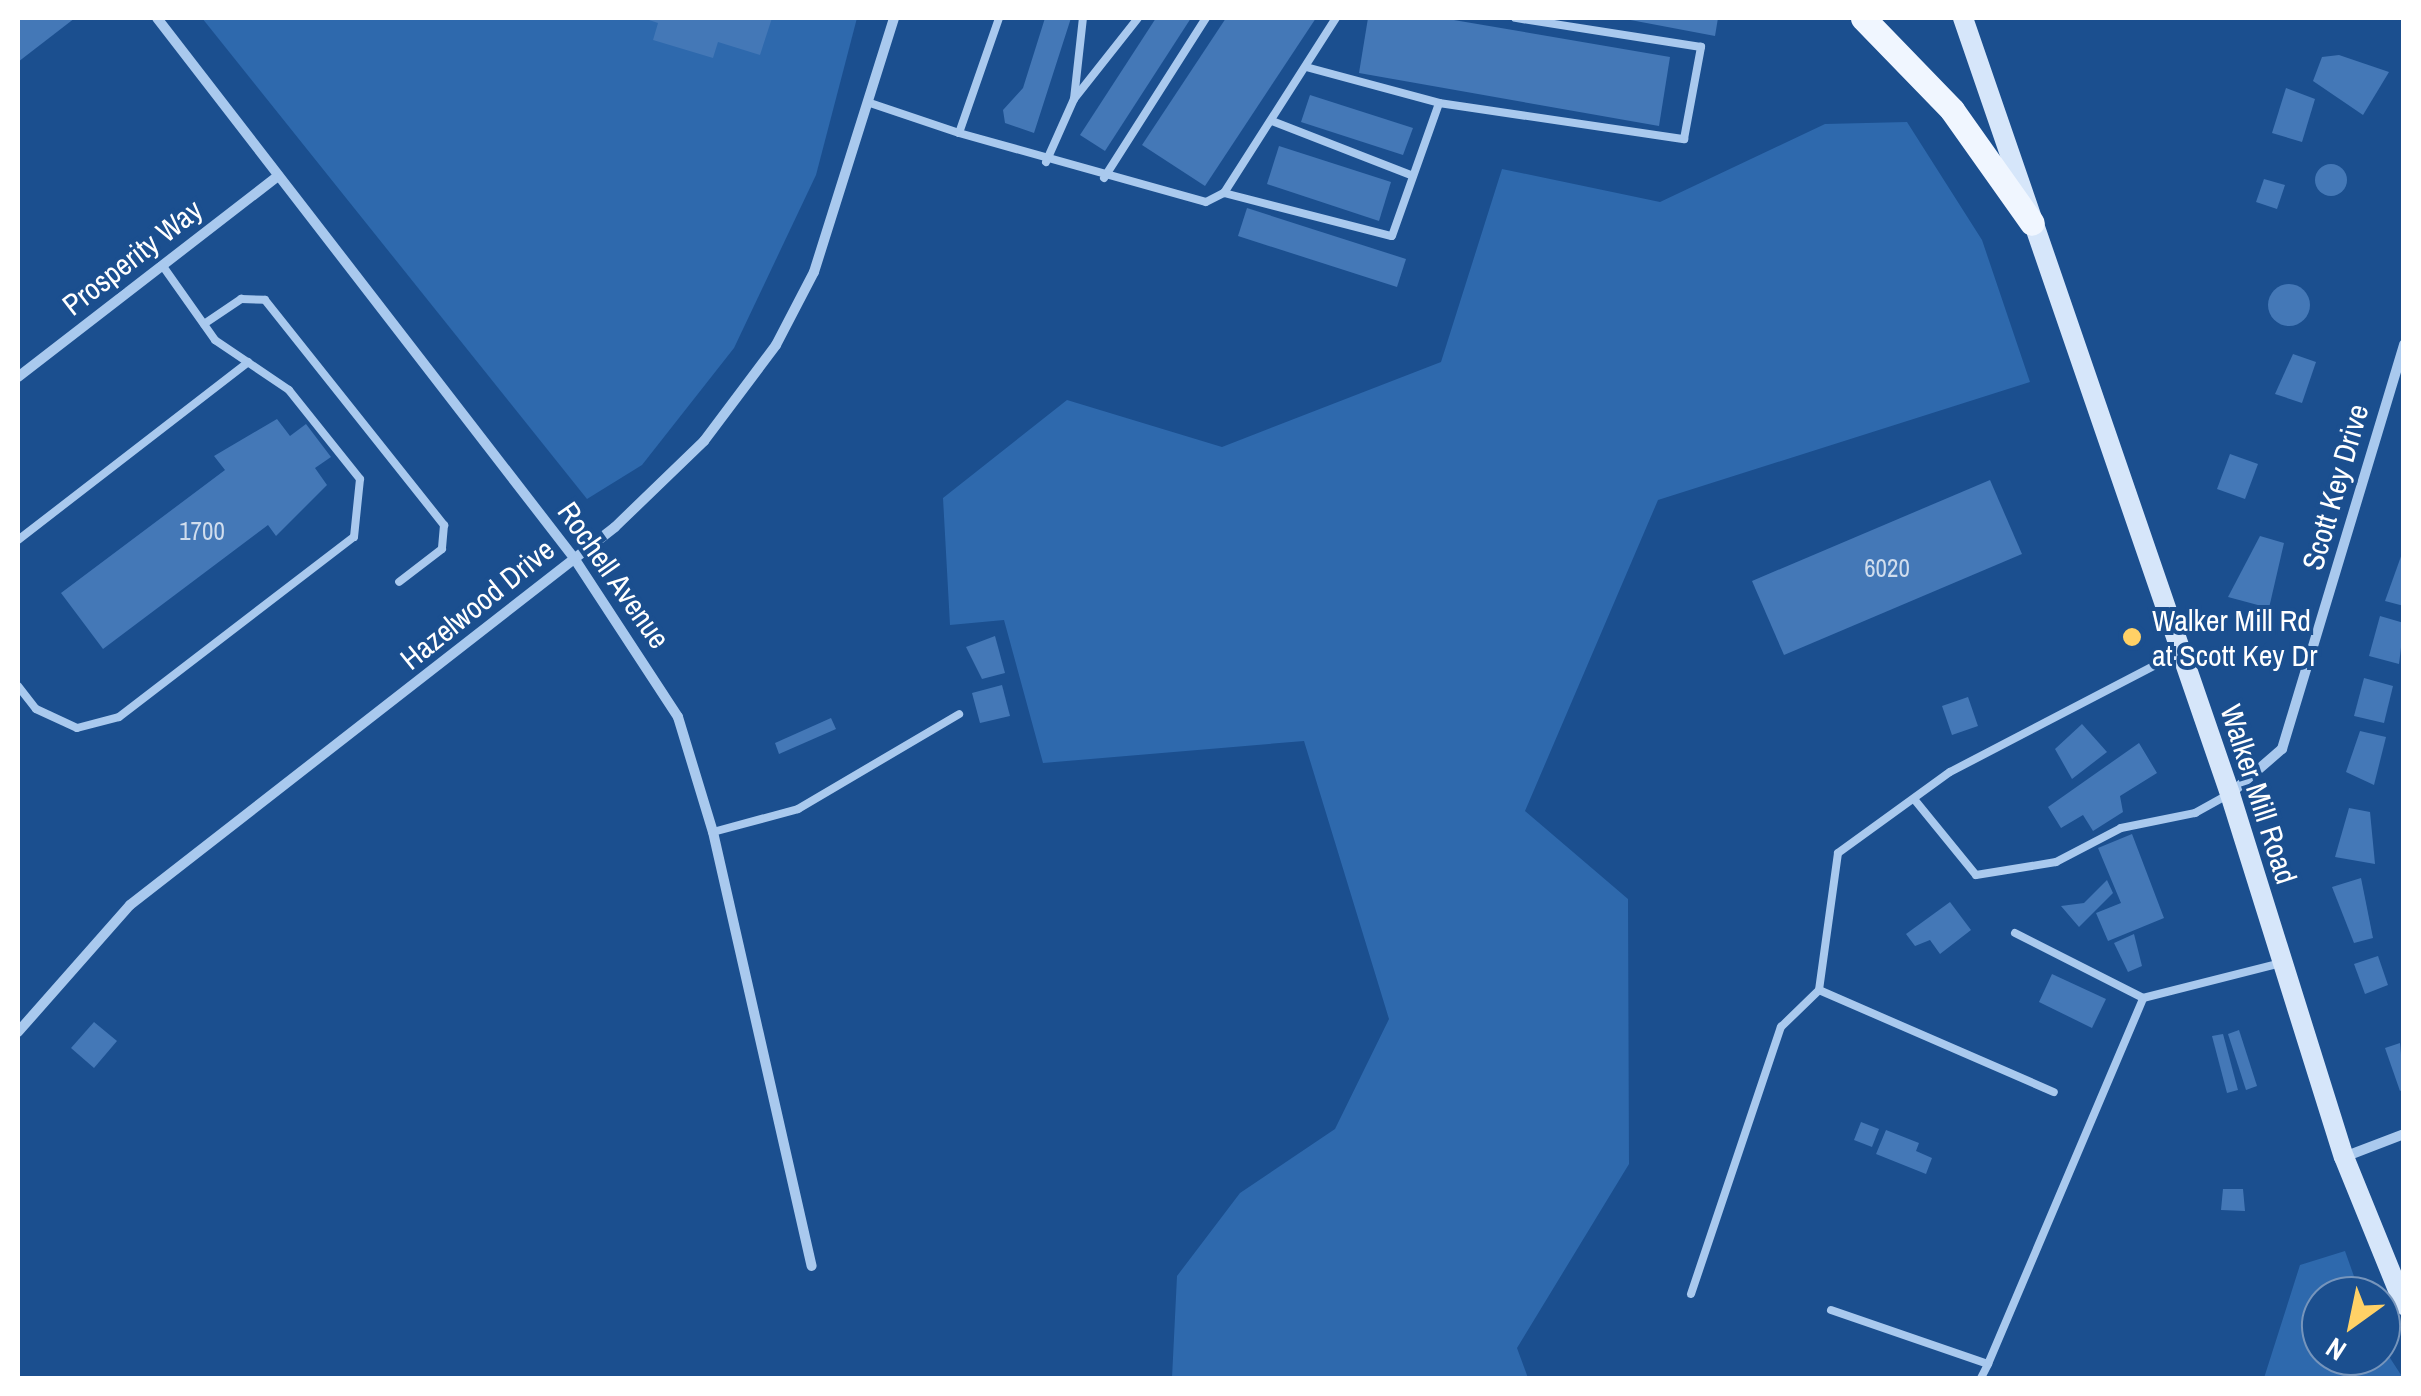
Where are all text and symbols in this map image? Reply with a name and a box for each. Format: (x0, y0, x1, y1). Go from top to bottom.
street label: Prosperity Way (55, 191, 209, 323)
street label: Scott Key Drive (2294, 400, 2376, 574)
street label: Rochell Avenue (550, 494, 678, 656)
house number: 1700 (179, 516, 225, 546)
street label: Hazelwood Drive (393, 531, 561, 677)
house number: 6020 (1864, 553, 1910, 583)
place label: Walker Mill Rd at Scott Key Dr (2152, 602, 2317, 672)
marker: Walker Mill Rd at Scott Key Dr (2121, 626, 2143, 648)
street label: Walker Mill Road (2213, 700, 2305, 888)
north arrow (2301, 1276, 2401, 1376)
text: N (2318, 1329, 2353, 1370)

